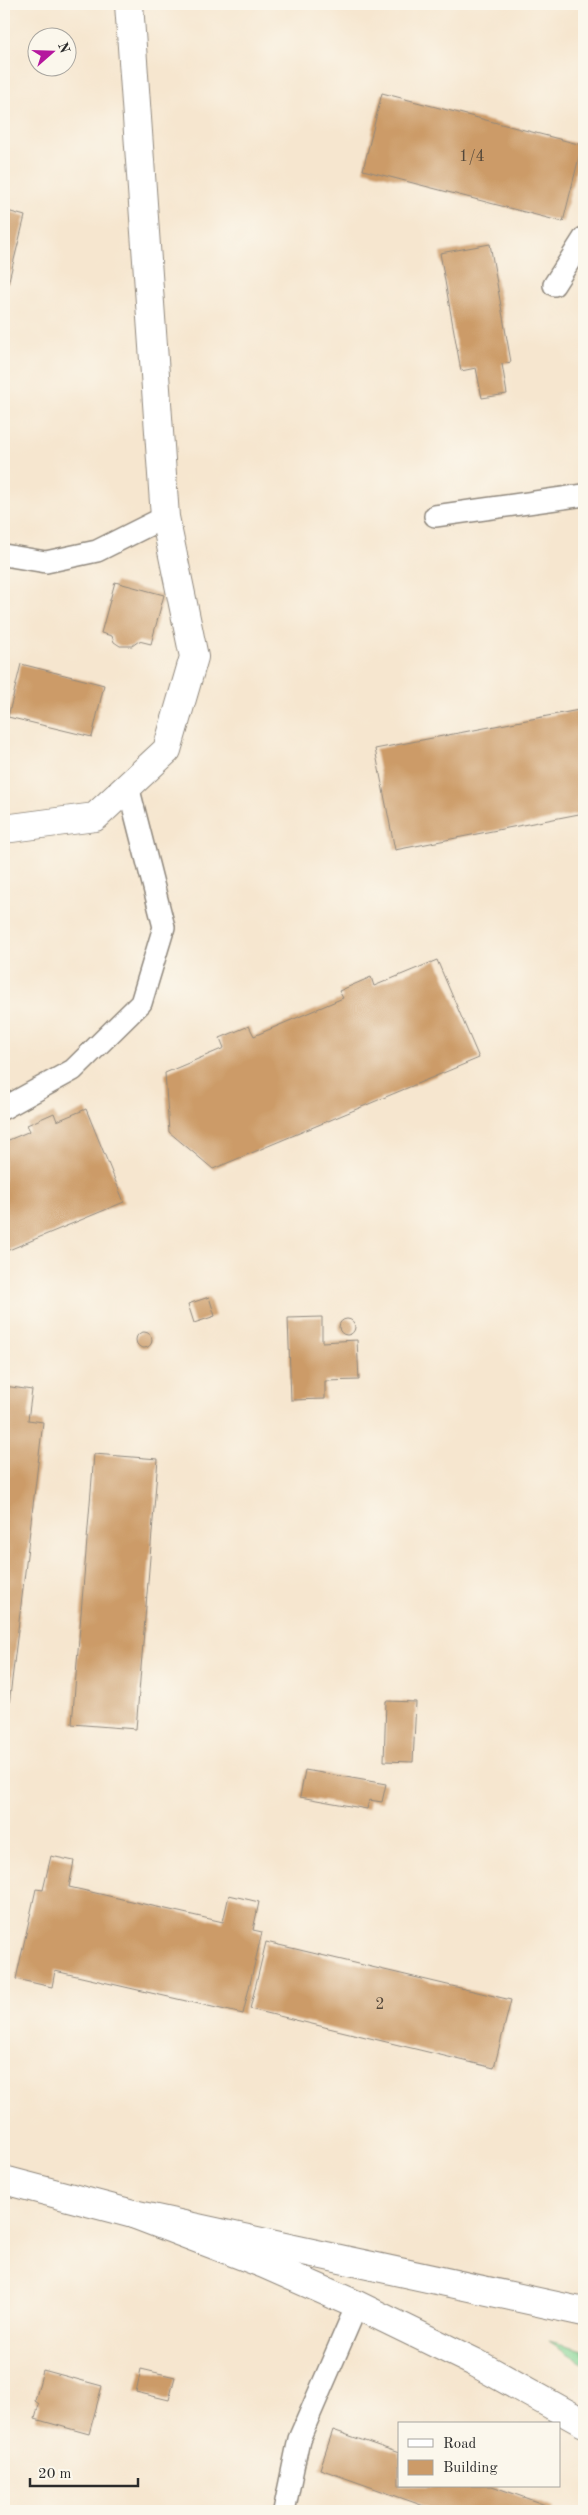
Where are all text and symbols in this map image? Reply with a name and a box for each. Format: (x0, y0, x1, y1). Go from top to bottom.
north arrow (28, 28, 78, 78)
text: N (55, 40, 72, 56)
house number: 1/4 (459, 149, 485, 165)
house number: 2 (375, 1997, 385, 2013)
legend (398, 2422, 560, 2488)
text: Road (443, 2437, 477, 2452)
scale bar (30, 2455, 138, 2487)
text: Building (443, 2461, 498, 2476)
text: 20 m (38, 2467, 72, 2482)

